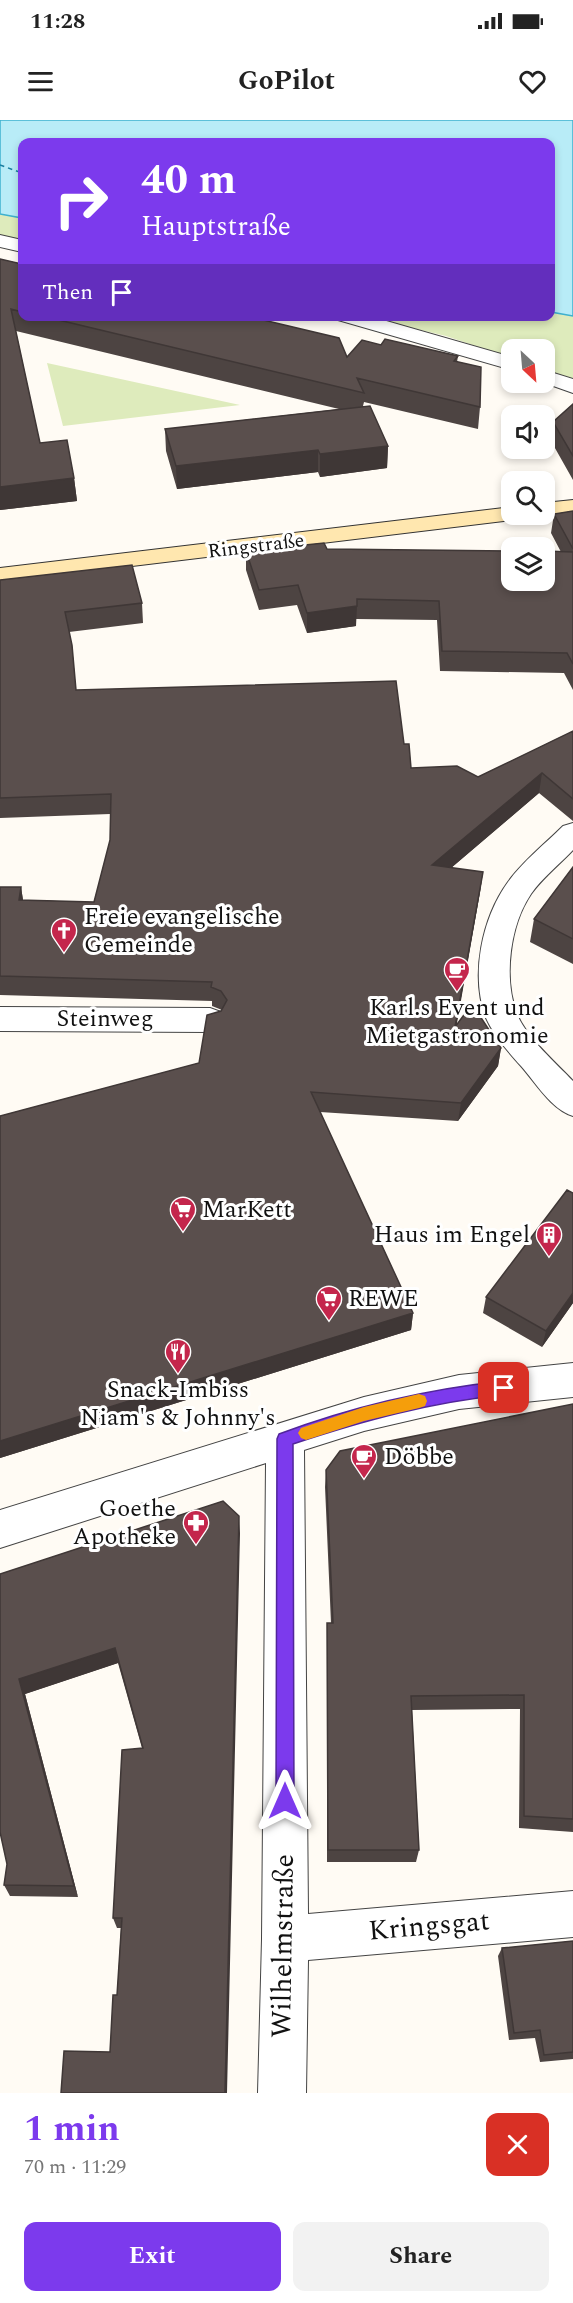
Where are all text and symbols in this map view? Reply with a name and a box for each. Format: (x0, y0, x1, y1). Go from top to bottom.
text: 11:28 (30, 5, 85, 38)
text: GoPilot (238, 60, 335, 102)
icon: menu (24, 65, 57, 98)
icon: heart (516, 65, 549, 98)
text: 40 m (141, 149, 236, 212)
icon: right (42, 162, 120, 240)
text: Hauptstraße (141, 206, 291, 248)
text: Then (42, 276, 93, 309)
icon: arrive (105, 276, 138, 309)
north arrow (501, 339, 555, 393)
map controls (501, 339, 555, 591)
button: sound (501, 405, 555, 459)
button: search (501, 471, 555, 525)
street label: Ringstraße (206, 525, 306, 567)
button: layers (501, 537, 555, 591)
place label: Freie evangelische Gemeinde (84, 899, 280, 963)
church icon: Freie evangelische Gemeinde (49, 916, 79, 954)
cafe icon: Karl.s Event und Mietgastronomie (442, 955, 472, 993)
place label: Karl.s Event und Mietgastronomie (365, 990, 549, 1054)
street label: Steinweg (56, 1001, 154, 1037)
place label: MarKett (202, 1192, 292, 1228)
supermarket icon: MarKett (168, 1195, 198, 1233)
place label: Haus im Engel (374, 1217, 530, 1253)
building icon: Haus im Engel (534, 1220, 564, 1258)
place label: REWE (348, 1281, 419, 1317)
supermarket icon: REWE (314, 1284, 344, 1322)
restaurant icon: Snack-Imbiss Niam's & Johnny's (163, 1337, 193, 1375)
pin (478, 1362, 529, 1413)
icon: arrive (487, 1371, 520, 1404)
place label: Snack-Imbiss Niam's & Johnny's (80, 1372, 276, 1436)
place label: Döbbe (384, 1439, 454, 1475)
cafe icon: Döbbe (349, 1442, 379, 1480)
place label: Goethe Apotheke (73, 1491, 176, 1555)
pharmacy icon: Goethe Apotheke (181, 1508, 211, 1546)
position arrow (253, 1769, 317, 1833)
street label: Wilhelmstraße (260, 1854, 306, 2038)
street label: Kringsgat (367, 1899, 492, 1953)
text: 1 min (24, 2102, 120, 2157)
button: close (486, 2113, 549, 2176)
text: 70 m · 11:29 (24, 2152, 126, 2182)
button: Exit (24, 2222, 281, 2291)
button: Share (293, 2222, 549, 2291)

